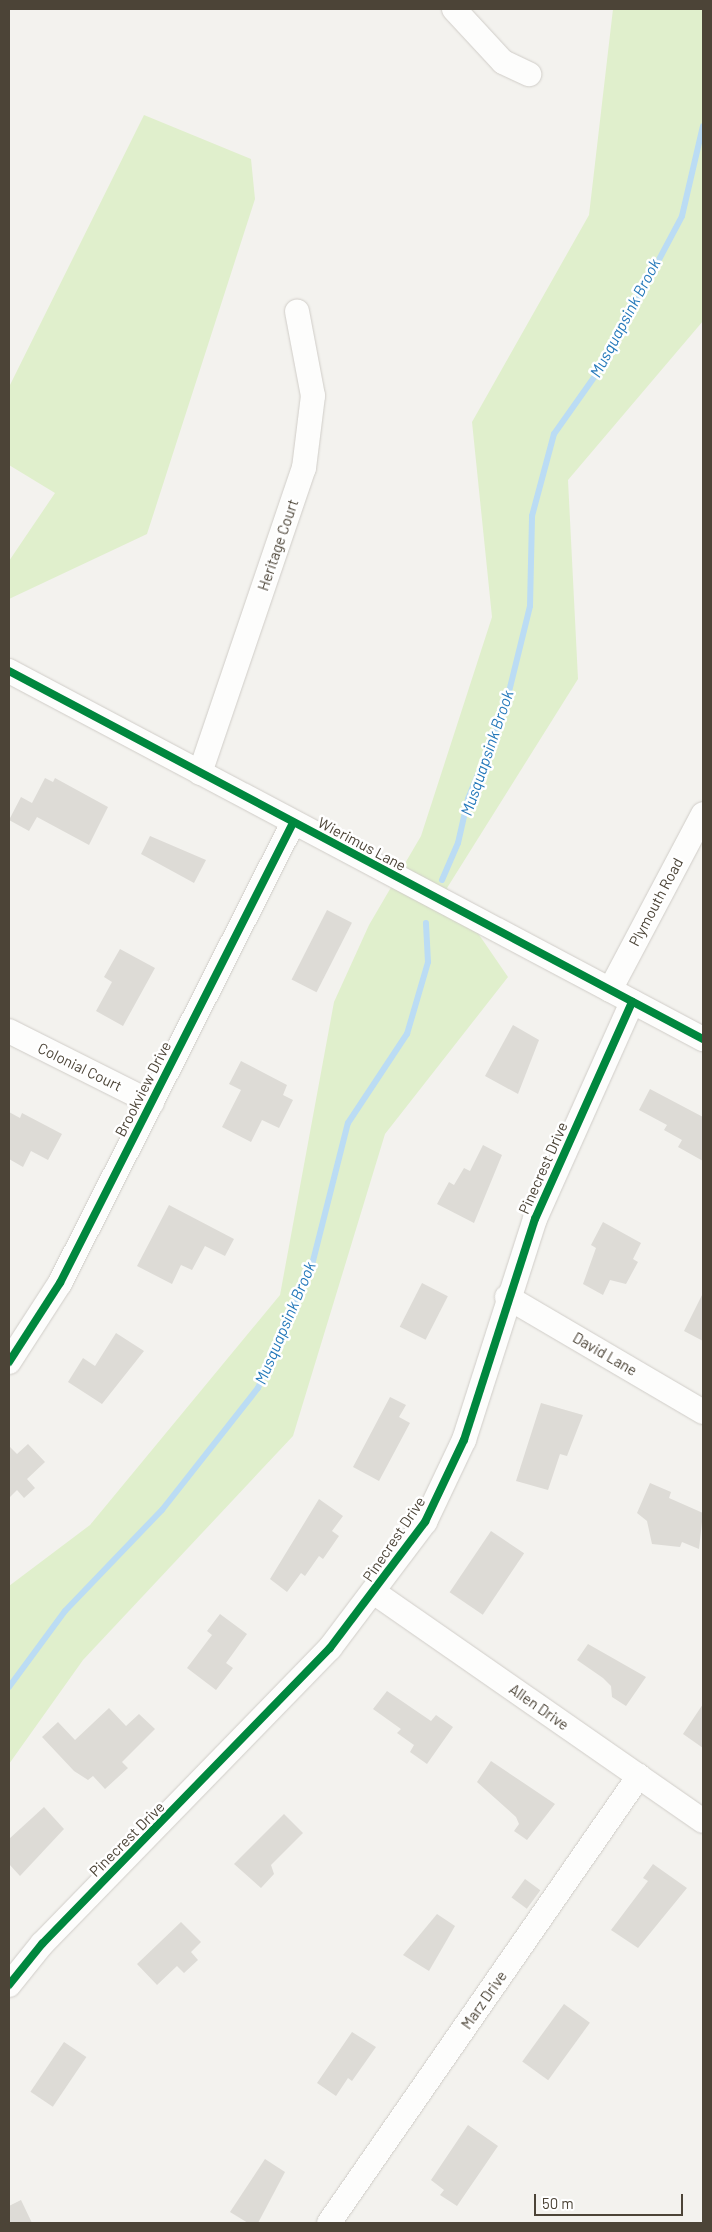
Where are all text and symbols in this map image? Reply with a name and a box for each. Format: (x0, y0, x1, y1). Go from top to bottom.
water label: Musquapsink Brook (586, 255, 664, 381)
street label: Heritage Court (254, 497, 302, 593)
water label: Musquapsink Brook (457, 688, 517, 818)
street label: Wierimus Lane (315, 813, 409, 875)
street label: Plymouth Road (625, 855, 687, 949)
street label: Brookview Drive (111, 1038, 175, 1140)
street label: Colonial Court (35, 1039, 125, 1095)
street label: Pinecrest Drive (515, 1119, 571, 1217)
water label: Musquapsink Brook (250, 1259, 320, 1387)
street label: David Lane (570, 1328, 640, 1380)
street label: Pinecrest Drive (359, 1493, 429, 1585)
street label: Allen Drive (506, 1680, 572, 1734)
street label: Pinecrest Drive (86, 1798, 168, 1880)
street label: Marz Drive (457, 1967, 511, 2033)
scale bar (537, 2184, 686, 2216)
text: 50 m (542, 2194, 574, 2212)

